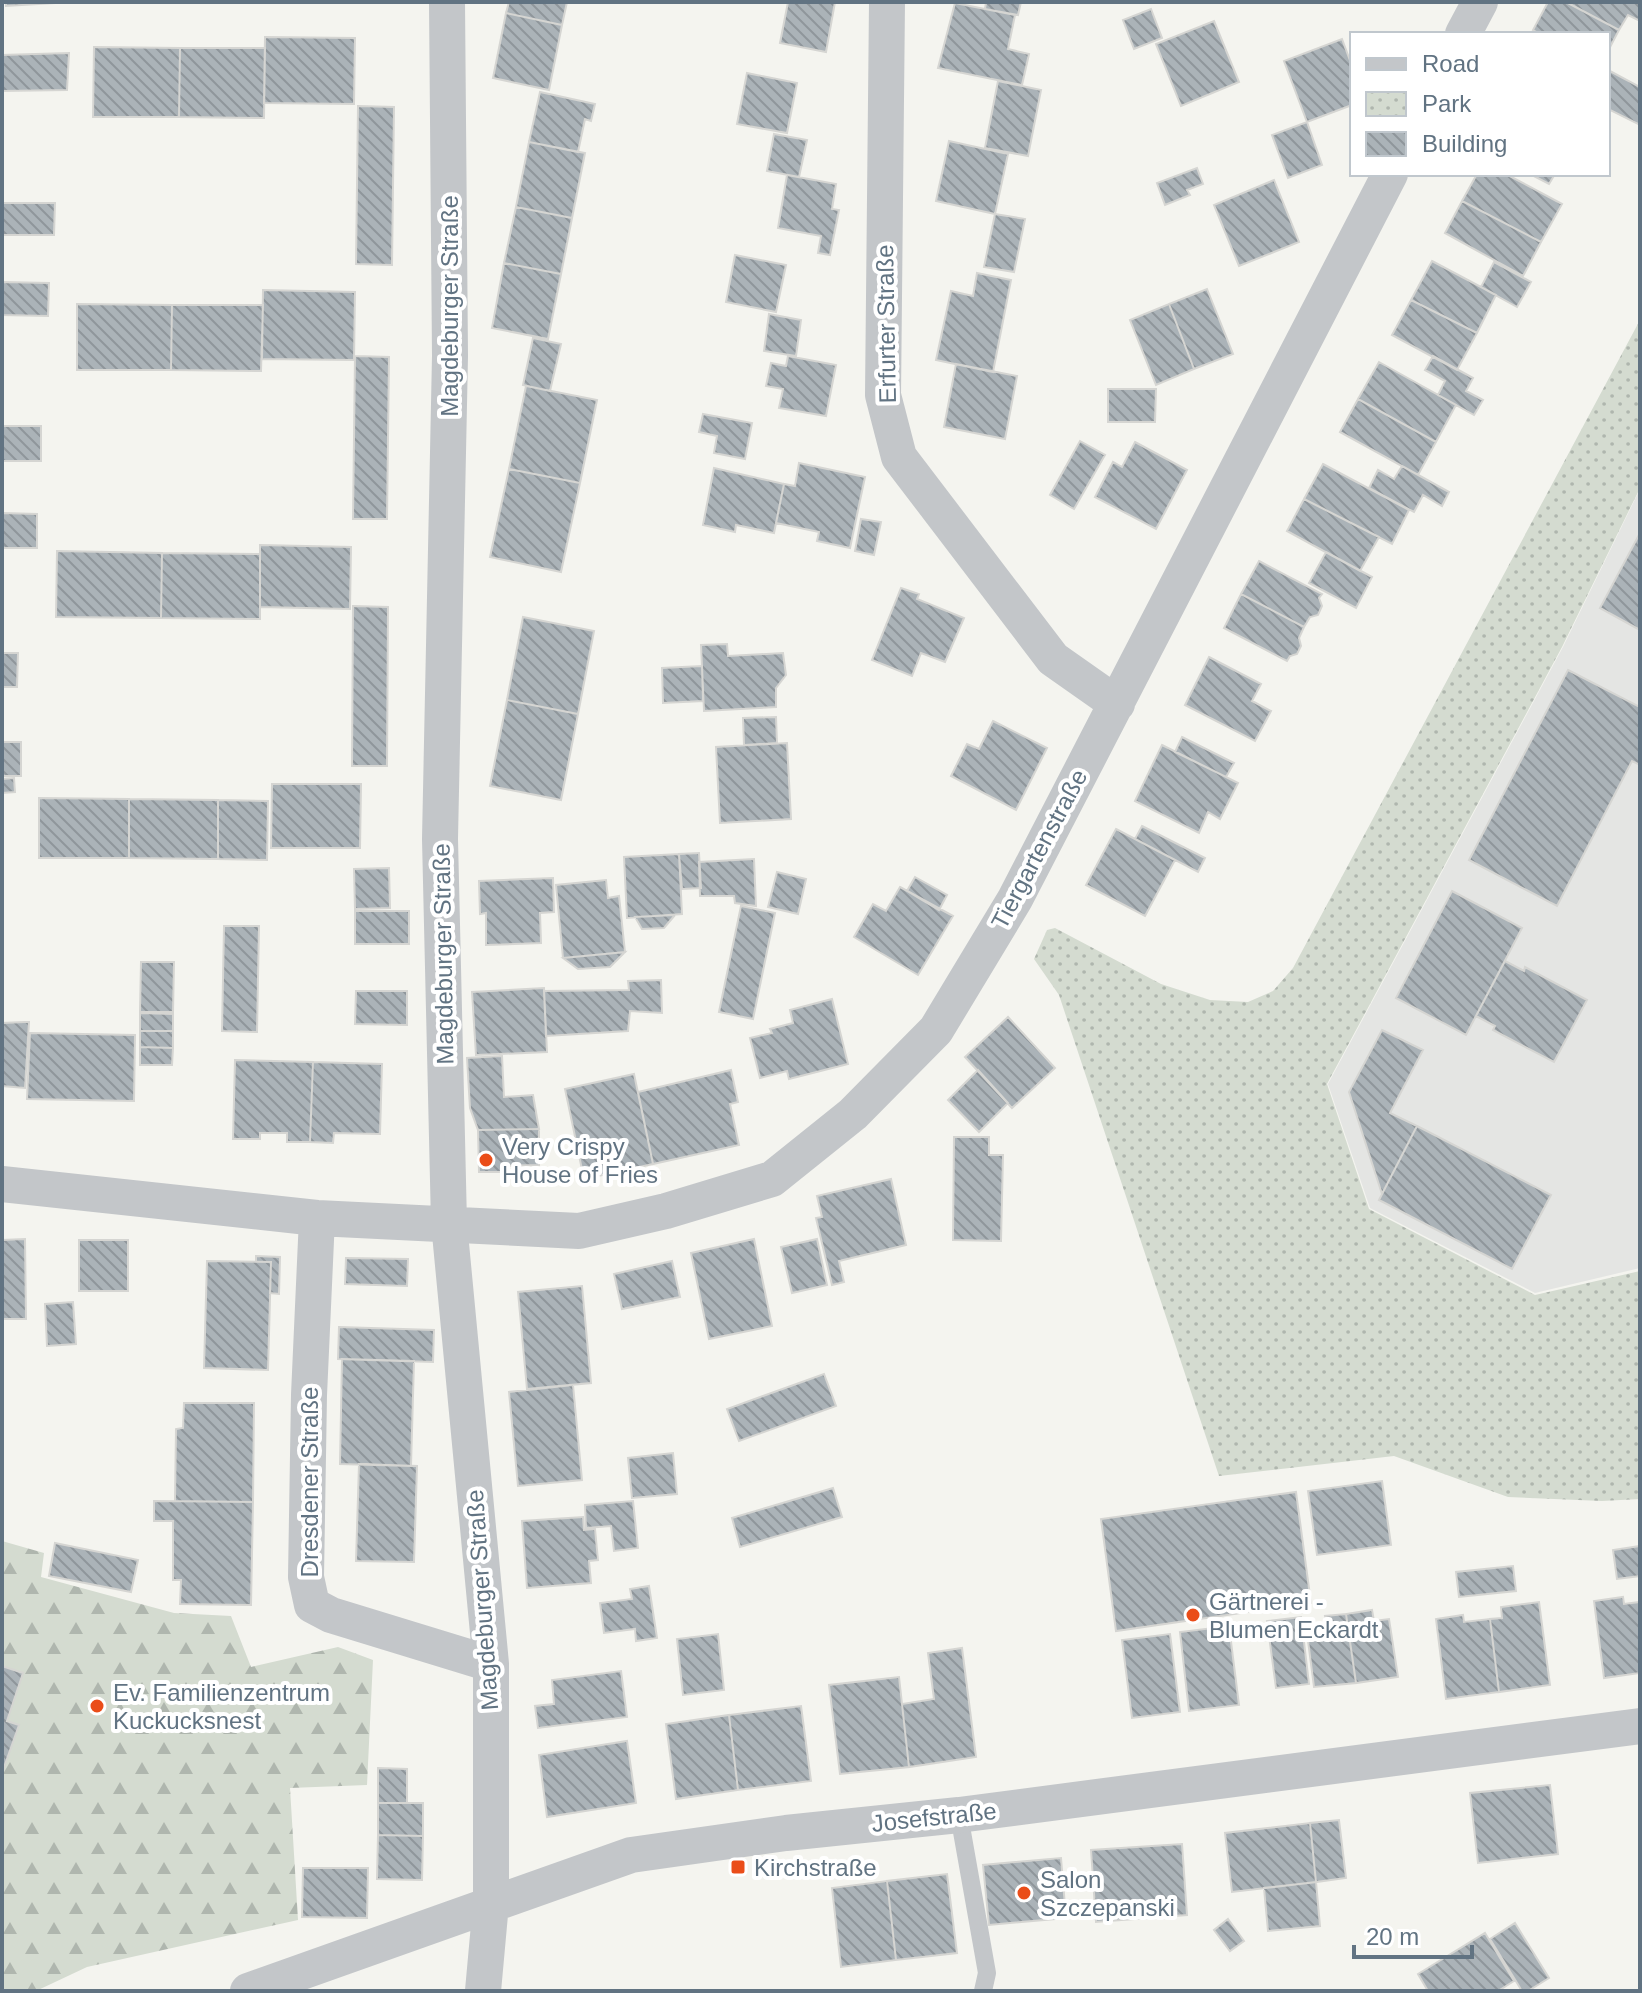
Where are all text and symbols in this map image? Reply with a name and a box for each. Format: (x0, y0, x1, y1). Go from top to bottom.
legend (1350, 32, 1610, 176)
text: Road (1422, 50, 1479, 77)
text: Park (1422, 90, 1472, 117)
text: Building (1422, 130, 1507, 157)
street label: Magdeburger Straße (436, 195, 463, 417)
street label: Erfurter Straße (871, 244, 901, 404)
street label: Tiergartenstraße (986, 765, 1092, 933)
street label: Magdeburger Straße (428, 843, 458, 1065)
place label: Very Crispy House of Fries (502, 1133, 658, 1188)
marker: Very Crispy House of Fries (477, 1151, 495, 1169)
street label: Dresdener Straße (296, 1387, 323, 1577)
street label: Magdeburger Straße (461, 1489, 503, 1711)
place label: Gärtnerei - Blumen Eckardt (1209, 1588, 1379, 1643)
marker: Gärtnerei - Blumen Eckardt (1184, 1606, 1202, 1624)
place label: Ev. Familienzentrum Kuckucksnest (113, 1679, 330, 1734)
marker: Ev. Familienzentrum Kuckucksnest (88, 1697, 106, 1715)
street label: Josefstraße (870, 1797, 998, 1837)
place label: Kirchstraße (754, 1854, 877, 1881)
marker: Kirchstraße (729, 1858, 747, 1876)
place label: Salon Szczepanski (1040, 1866, 1175, 1921)
marker: Salon Szczepanski (1015, 1884, 1033, 1902)
scale bar (1354, 1909, 1472, 1959)
text: 20 m (1366, 1923, 1419, 1950)

